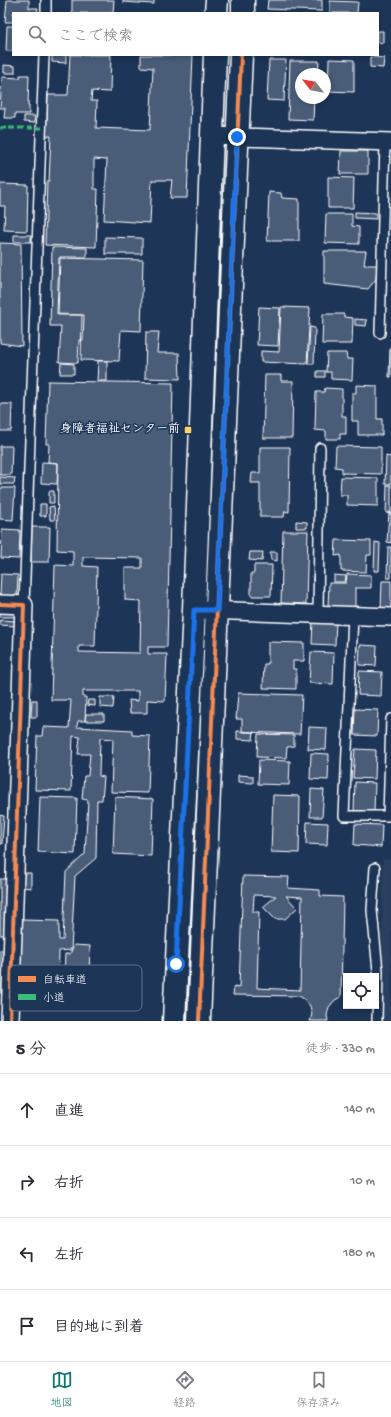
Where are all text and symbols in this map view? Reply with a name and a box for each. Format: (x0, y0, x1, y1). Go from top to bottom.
search box (12, 12, 379, 56)
icon: search (26, 23, 48, 45)
text: ここで検索 (58, 28, 133, 46)
north arrow (295, 68, 331, 104)
route end (228, 128, 246, 146)
place label: 身障者福祉センター前 (60, 422, 180, 437)
marker: 身障者福祉センター前 (183, 425, 193, 435)
route start (167, 955, 185, 973)
legend (10, 965, 142, 1011)
map controls (343, 973, 379, 1009)
button: locate (343, 973, 379, 1009)
text: 自転車道 (43, 974, 87, 987)
text: 小道 (43, 992, 65, 1005)
text: 5 分 (16, 1041, 46, 1061)
text: 徒歩 · 330 m (306, 1042, 375, 1057)
icon: ahead (16, 1099, 38, 1121)
text: 140 m (344, 1102, 375, 1117)
text: 直進 (54, 1103, 84, 1121)
icon: right (16, 1171, 38, 1193)
text: 10 m (350, 1174, 375, 1189)
text: 右折 (54, 1175, 84, 1193)
icon: left (16, 1243, 38, 1265)
text: 180 m (343, 1246, 375, 1261)
text: 左折 (54, 1247, 84, 1265)
icon: arrive (16, 1315, 38, 1337)
text: 目的地に到着 (54, 1319, 144, 1337)
tab: 地図 (51, 1369, 73, 1410)
tab: 経路 (174, 1369, 196, 1410)
tab: 保存済み (297, 1369, 341, 1410)

